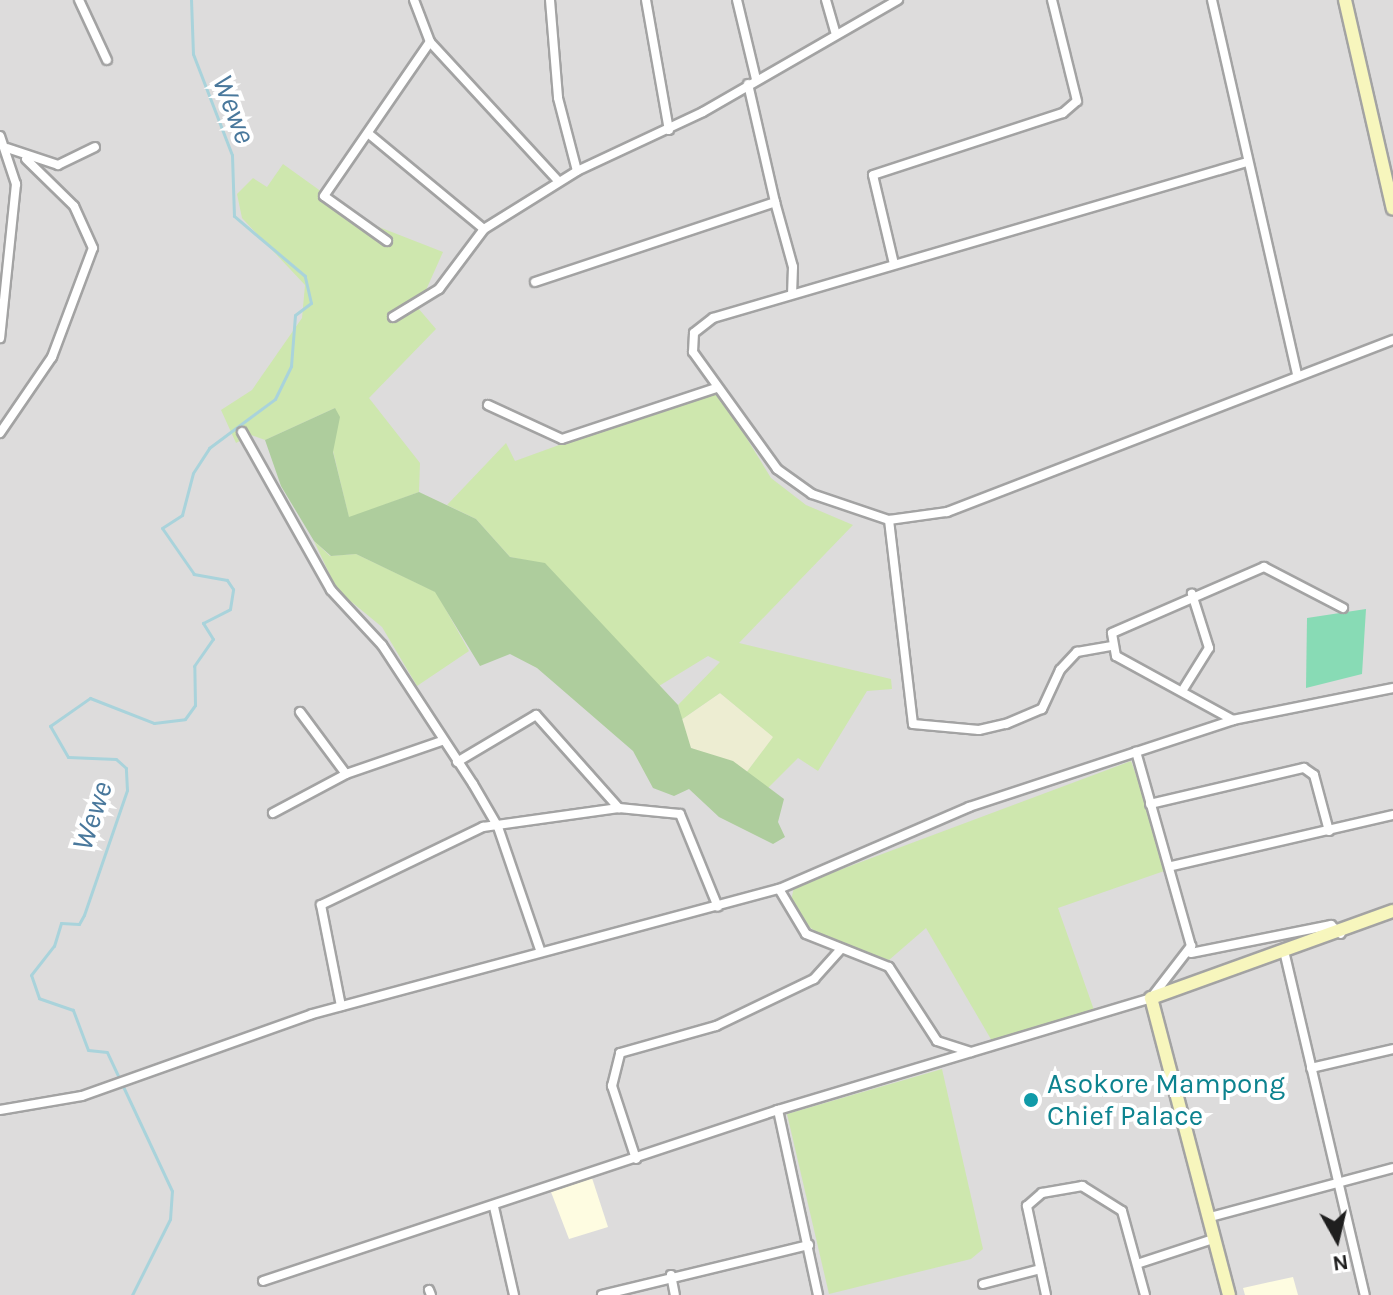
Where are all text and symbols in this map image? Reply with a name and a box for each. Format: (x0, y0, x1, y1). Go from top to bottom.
water label: Wewe (205, 70, 263, 148)
water label: Wewe (64, 777, 120, 855)
place label: Asokore Mampong Chief Palace (1047, 1067, 1285, 1133)
marker: Asokore Mampong Chief Palace (1022, 1091, 1040, 1109)
north arrow (1297, 1199, 1377, 1279)
text: N (1331, 1249, 1350, 1277)

